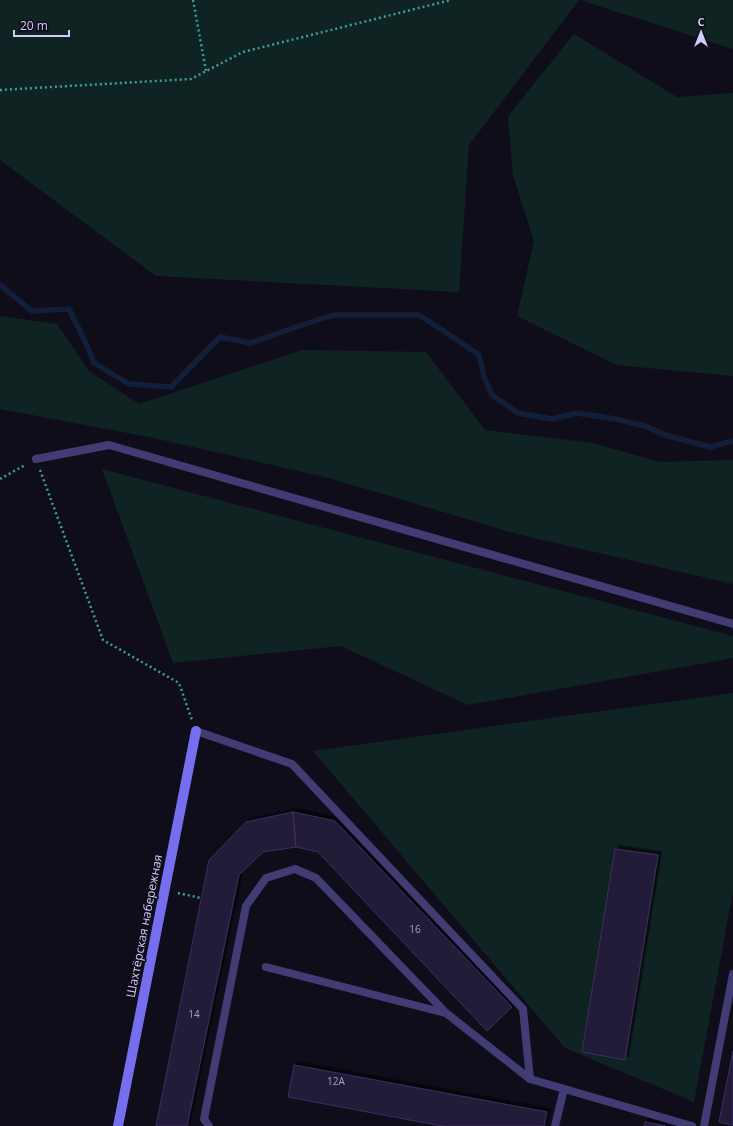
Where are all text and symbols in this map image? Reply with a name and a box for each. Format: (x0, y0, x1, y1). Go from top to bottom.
scale bar (14, 12, 69, 38)
north arrow (681, 12, 721, 52)
text: С (697, 14, 705, 29)
text: 20 m (20, 17, 48, 34)
street label: Шахтёрская набережная (122, 853, 166, 999)
house number: 16 (409, 922, 421, 936)
house number: 14 (188, 1007, 200, 1021)
house number: 12А (327, 1074, 346, 1088)

